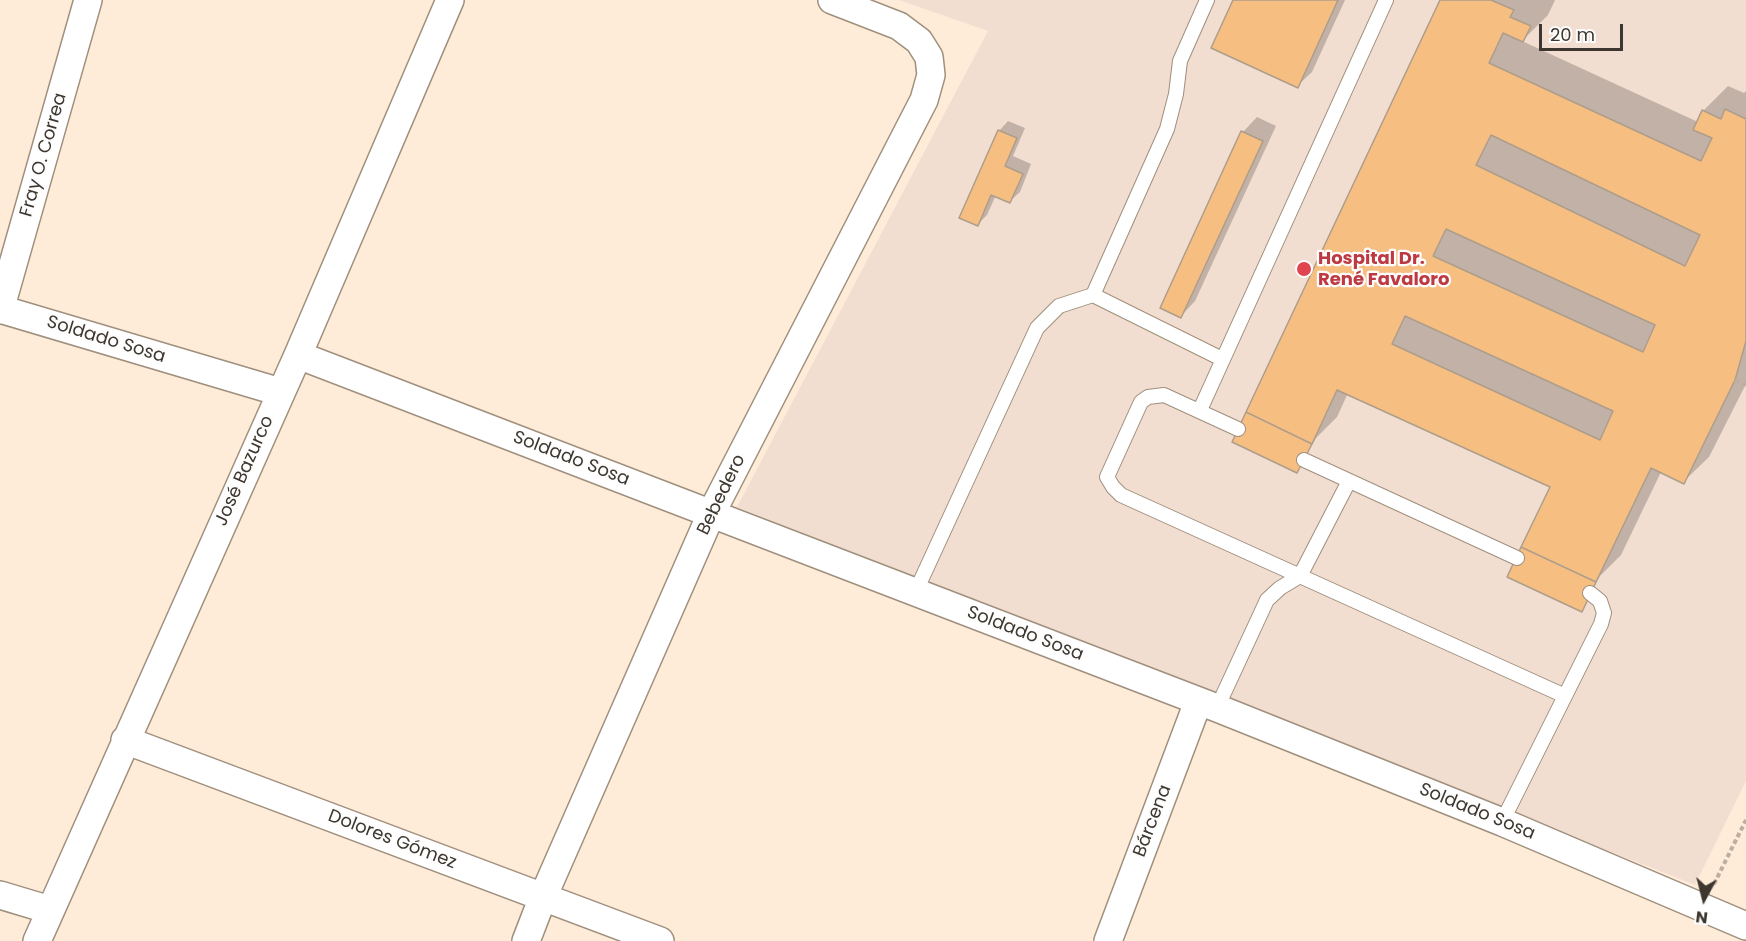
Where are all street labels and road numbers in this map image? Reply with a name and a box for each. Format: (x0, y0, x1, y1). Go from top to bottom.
street label: Fray O. Correa (16, 91, 72, 219)
street label: Soldado Sosa (44, 312, 168, 368)
street label: José Bazurco (211, 412, 279, 530)
street label: Soldado Sosa (510, 427, 632, 491)
street label: Bebedero (693, 451, 751, 539)
street label: Soldado Sosa (964, 602, 1086, 666)
street label: Soldado Sosa (1416, 779, 1538, 845)
street label: Bárcena (1129, 782, 1177, 860)
street label: Dolores Gómez (325, 806, 459, 874)

